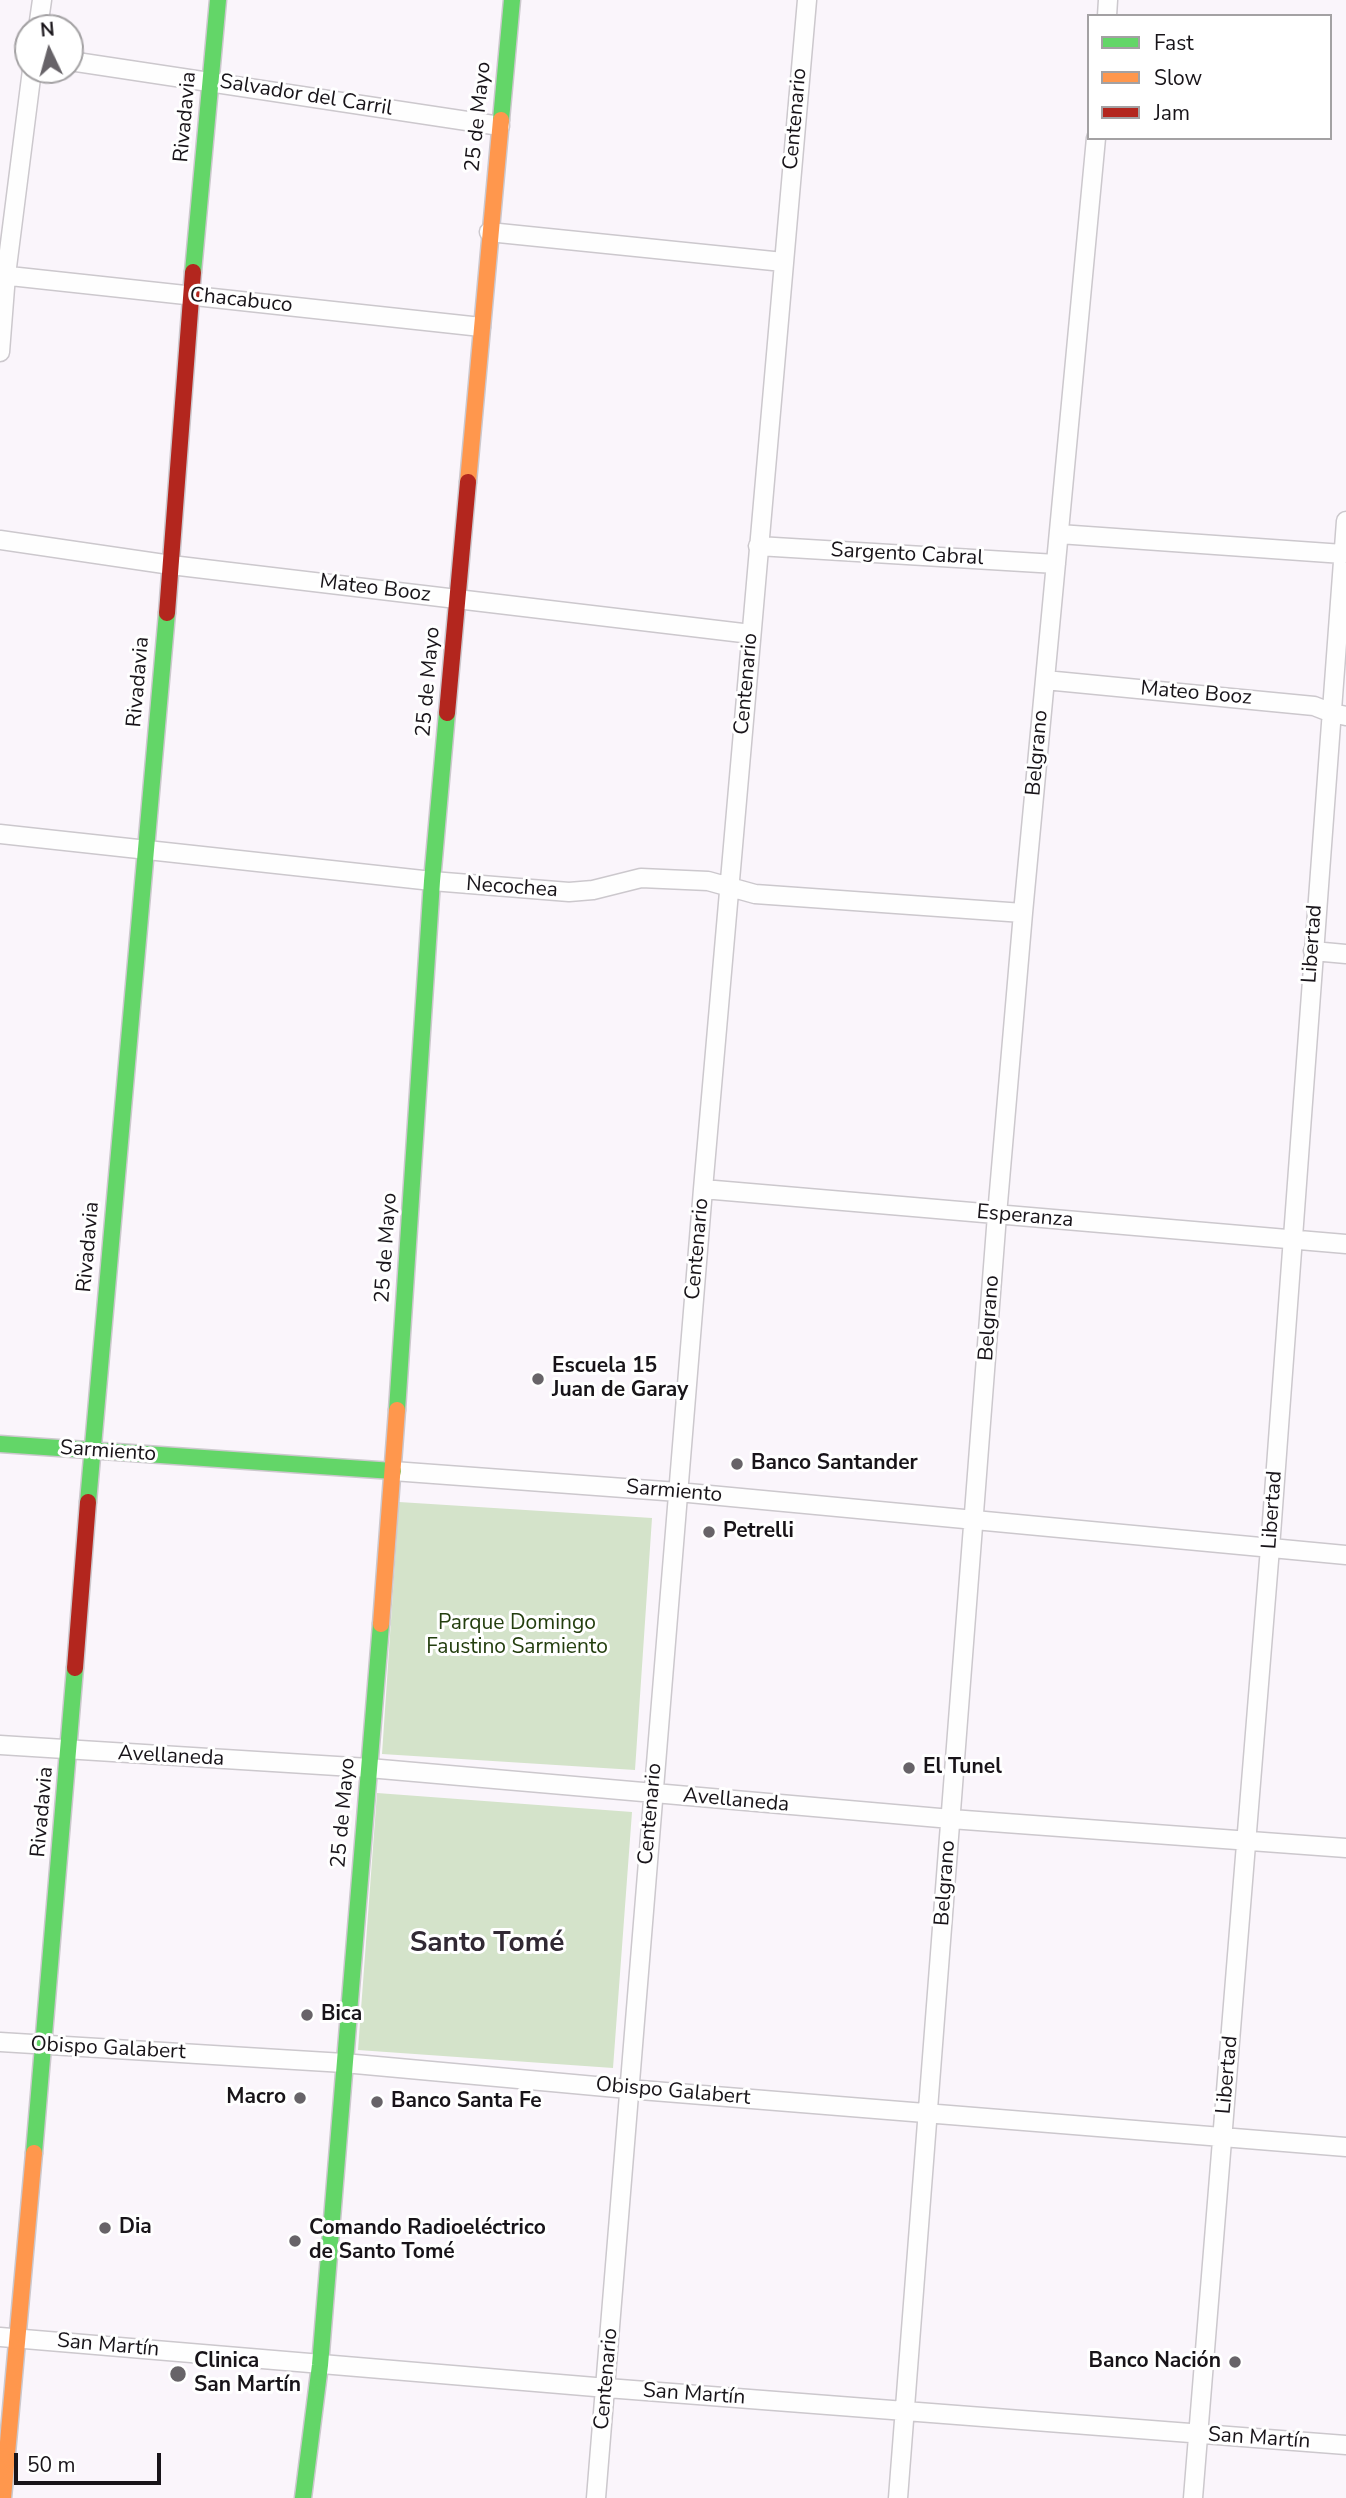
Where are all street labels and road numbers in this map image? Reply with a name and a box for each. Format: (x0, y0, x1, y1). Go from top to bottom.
street label: 25 de Mayo (461, 61, 497, 173)
street label: Centenario (779, 67, 813, 171)
street label: Salvador del Carril (218, 70, 394, 122)
street label: Rivadavia (169, 71, 203, 163)
street label: Chacabuco (188, 283, 294, 319)
street label: Sargento Cabral (830, 538, 984, 572)
street label: Mateo Booz (318, 570, 432, 608)
street label: 25 de Mayo (412, 626, 446, 738)
street label: Centenario (730, 632, 764, 736)
street label: Rivadavia (122, 636, 156, 728)
street label: Mateo Booz (1139, 677, 1253, 711)
street label: Belgrano (1022, 709, 1054, 797)
street label: Necochea (465, 872, 559, 904)
street label: Libertad (1298, 904, 1328, 984)
street label: 25 de Mayo (371, 1192, 403, 1304)
street label: Centenario (681, 1197, 715, 1301)
street label: Esperanza (976, 1200, 1074, 1234)
street label: Rivadavia (72, 1201, 106, 1293)
street label: Belgrano (974, 1274, 1006, 1362)
street label: Sarmiento (59, 1436, 157, 1468)
street label: Libertad (1258, 1470, 1288, 1550)
street label: Sarmiento (625, 1475, 723, 1509)
street label: Avellaneda (117, 1742, 225, 1772)
street label: 25 de Mayo (327, 1757, 361, 1869)
street label: Centenario (634, 1762, 668, 1866)
street label: Rivadavia (26, 1766, 60, 1858)
street label: Avellaneda (682, 1784, 790, 1818)
street label: Belgrano (930, 1839, 962, 1927)
street label: Obispo Galabert (30, 2032, 186, 2066)
street label: Libertad (1212, 2035, 1244, 2115)
street label: Obispo Galabert (595, 2073, 751, 2111)
street label: Centenario (590, 2327, 624, 2431)
street label: San Martín (56, 2329, 160, 2363)
street label: San Martín (642, 2379, 746, 2411)
street label: San Martín (1207, 2423, 1311, 2455)

